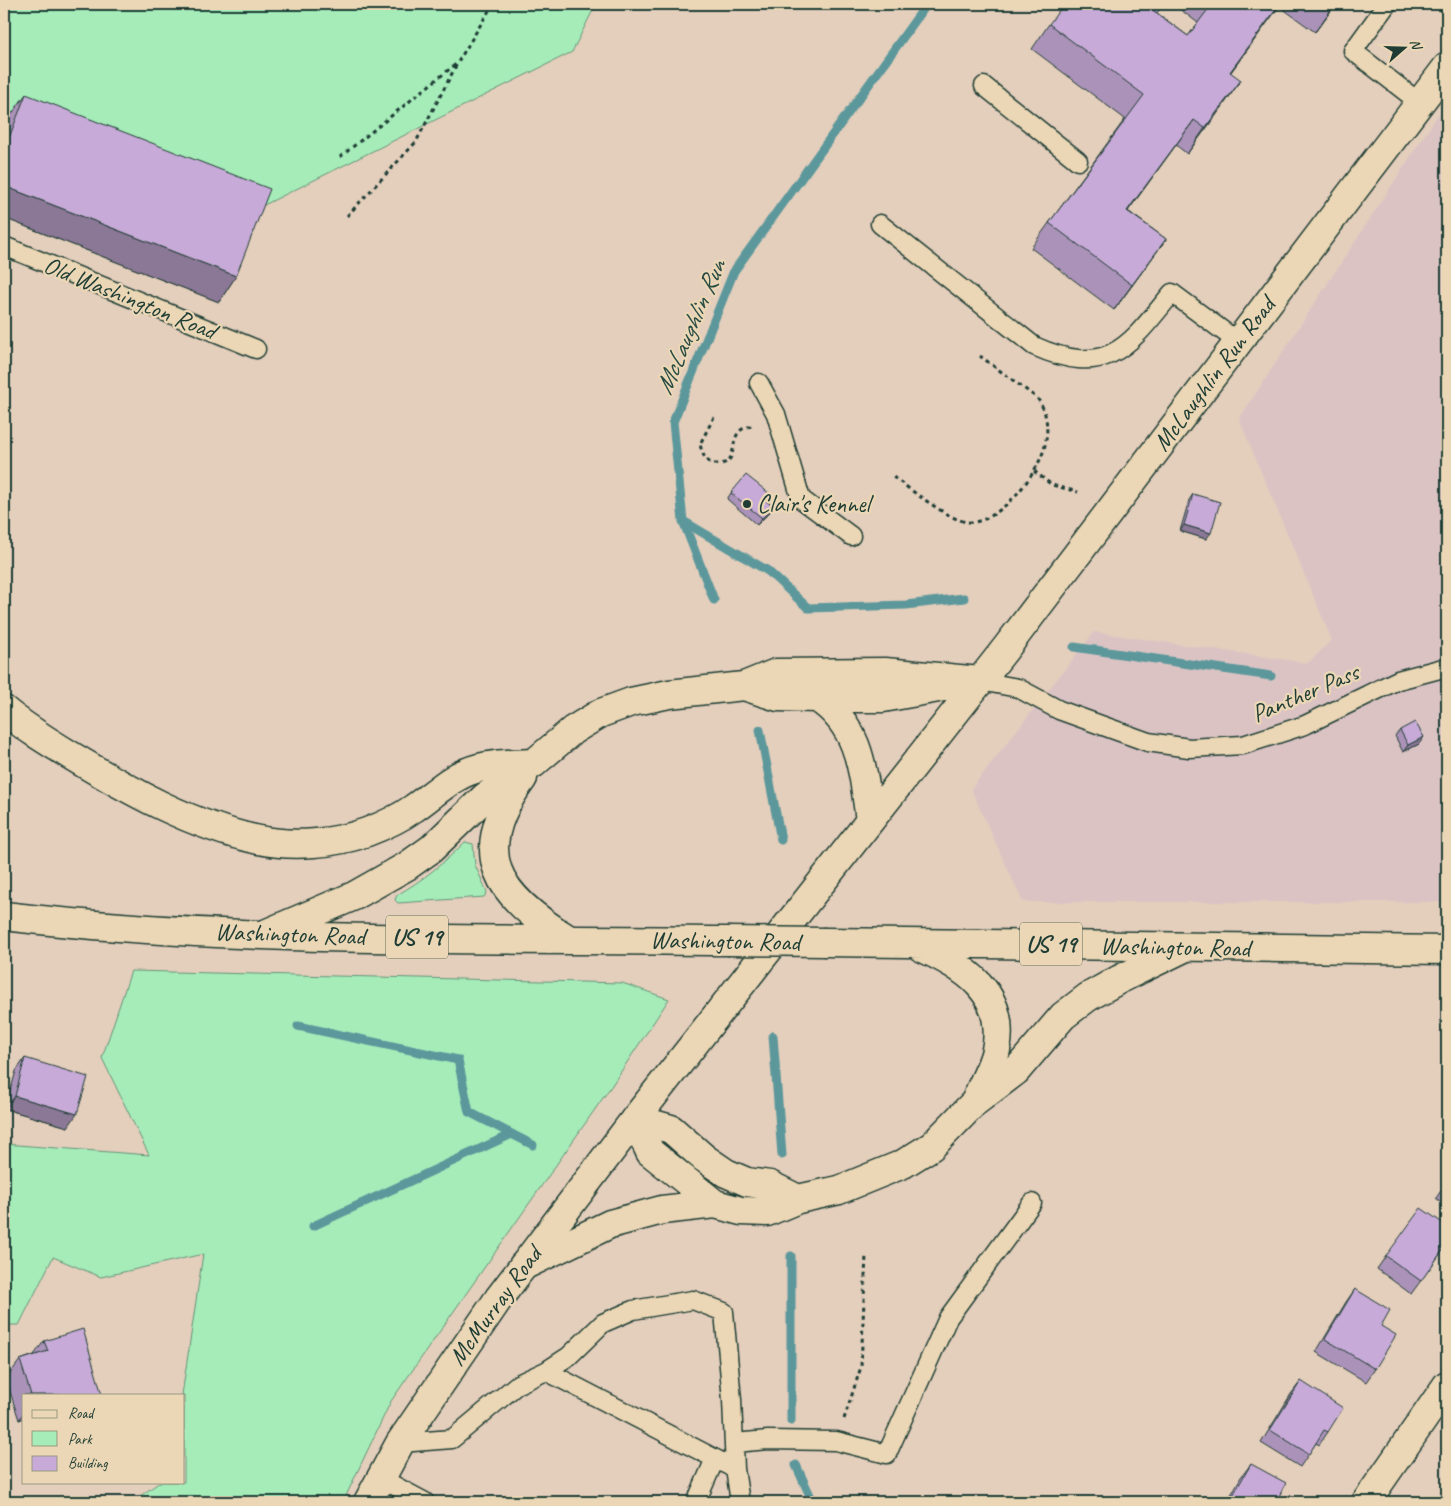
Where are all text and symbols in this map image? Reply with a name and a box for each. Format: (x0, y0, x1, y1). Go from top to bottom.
north arrow (1378, 22, 1428, 72)
text: N (1406, 37, 1426, 53)
street label: Old Washington Road (39, 249, 224, 348)
water label: McLaughlin Run (647, 253, 734, 399)
street label: McLaughlin Run Road (1146, 287, 1285, 457)
place label: Clair's Kennel (757, 488, 874, 520)
marker: Clair's Kennel (741, 498, 753, 510)
street label: Panther Pass (1247, 655, 1366, 730)
street label: Washington Road (215, 915, 370, 953)
road number: US 19 (386, 916, 448, 959)
road number: US 19 (1020, 922, 1082, 966)
street label: Washington Road (650, 924, 804, 958)
street label: Washington Road (1100, 930, 1254, 964)
street label: McMurray Road (441, 1237, 551, 1372)
legend (22, 1394, 185, 1484)
text: Road (68, 1404, 95, 1423)
text: Park (68, 1430, 93, 1449)
text: Building (68, 1454, 108, 1473)

